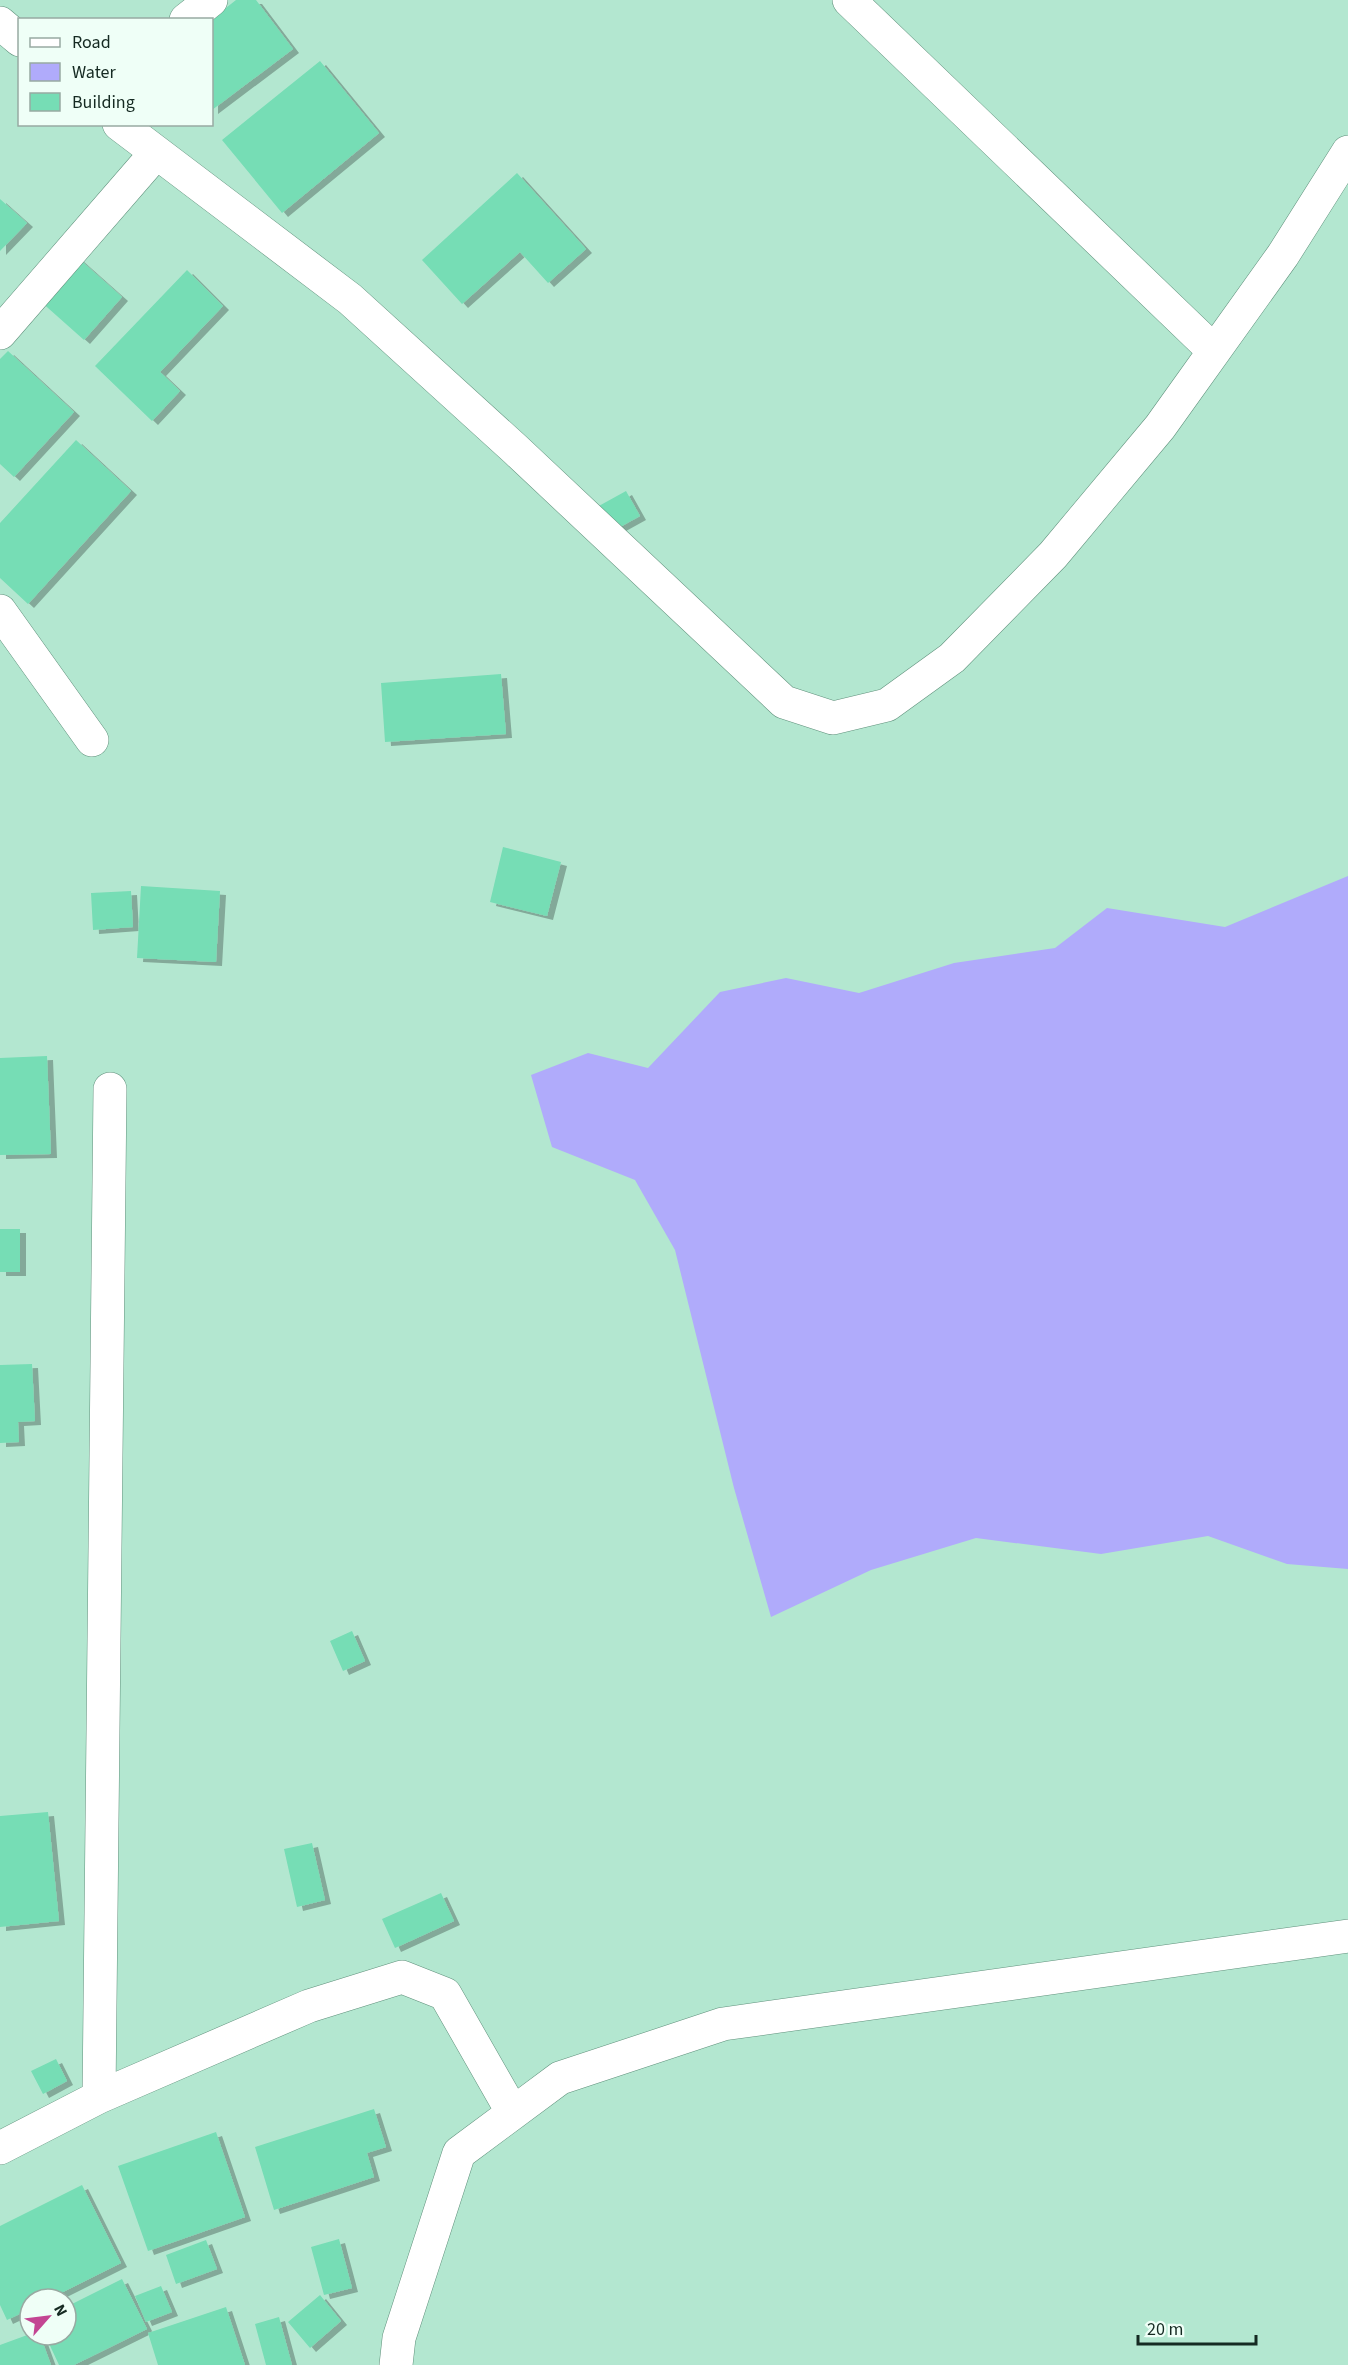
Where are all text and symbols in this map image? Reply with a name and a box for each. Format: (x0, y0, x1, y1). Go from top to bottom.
legend (18, 18, 213, 126)
text: Road (72, 30, 111, 55)
text: Water (72, 60, 116, 85)
text: Building (72, 90, 135, 115)
north arrow (18, 2287, 78, 2347)
text: N (48, 2301, 73, 2320)
scale bar (1138, 2308, 1256, 2346)
text: 20 m (1147, 2317, 1183, 2342)

